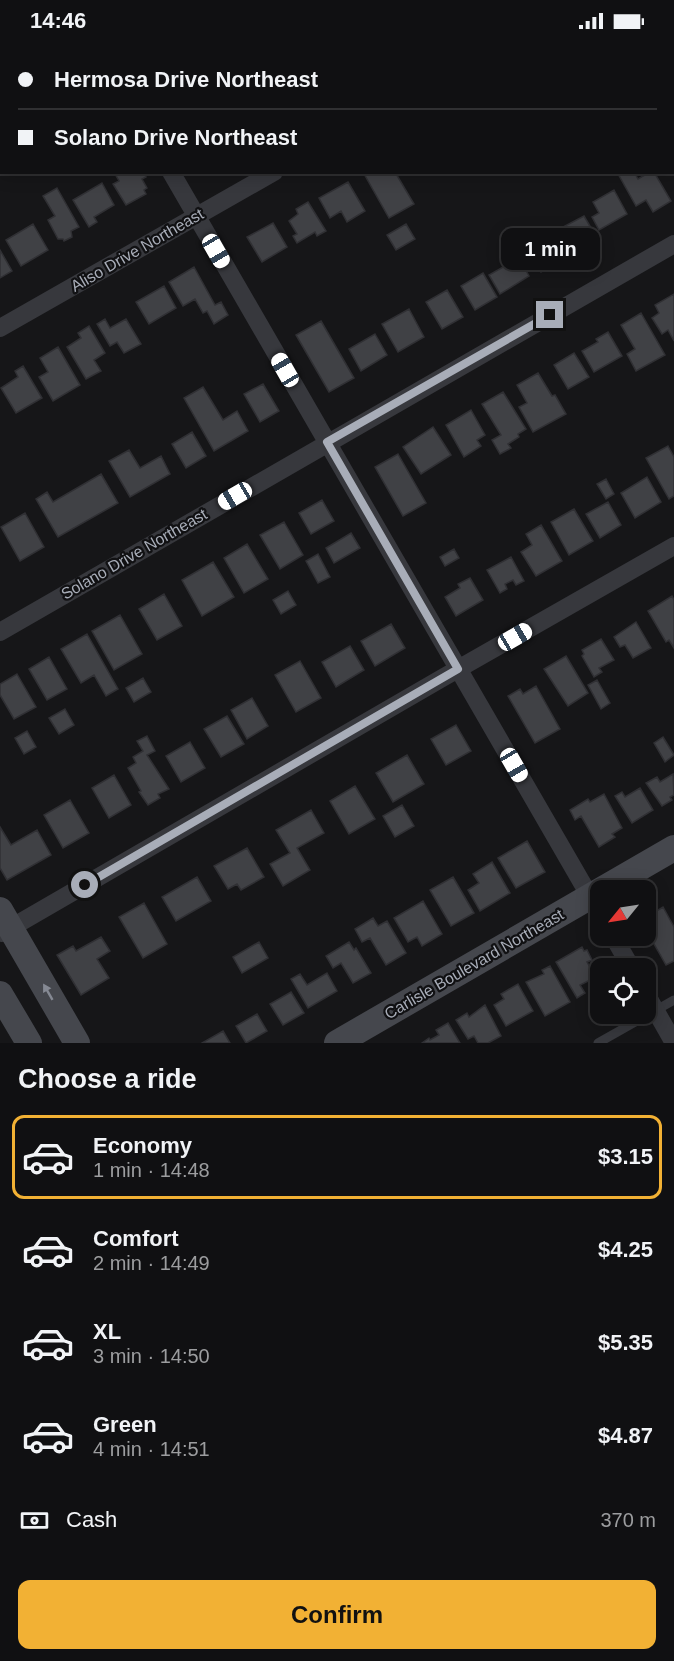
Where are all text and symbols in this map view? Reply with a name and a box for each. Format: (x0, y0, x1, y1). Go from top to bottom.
text: 14:46 (30, 8, 86, 33)
text: Hermosa Drive Northeast (54, 67, 318, 92)
text: Solano Drive Northeast (54, 125, 297, 150)
street label: Aliso Drive Northeast (68, 205, 207, 295)
callout: 1 min (500, 228, 600, 270)
car (199, 231, 233, 271)
text: 1 min (524, 238, 577, 260)
route end (536, 301, 563, 328)
car (268, 350, 302, 390)
car (215, 479, 255, 513)
street label: Solano Drive Northeast (58, 505, 210, 603)
car (495, 620, 535, 654)
car (497, 745, 531, 785)
route start (71, 871, 98, 898)
north arrow (590, 880, 656, 946)
map controls (590, 880, 656, 1024)
street label: Carlisle Boulevard Northeast (382, 905, 567, 1022)
button: locate (590, 958, 656, 1024)
one-way arrow (42, 984, 53, 1000)
text: Choose a ride (18, 1064, 197, 1094)
icon: car (21, 1130, 75, 1184)
text: Economy (93, 1133, 192, 1158)
text: $3.15 (598, 1144, 653, 1169)
text: 1 min · 14:48 (93, 1159, 210, 1181)
icon: car (21, 1223, 75, 1277)
text: Comfort (93, 1226, 179, 1251)
text: $4.25 (598, 1237, 653, 1262)
text: 2 min · 14:49 (93, 1252, 210, 1274)
icon: car (21, 1316, 75, 1370)
text: XL (93, 1319, 121, 1344)
text: $5.35 (598, 1330, 653, 1355)
text: 3 min · 14:50 (93, 1345, 210, 1367)
icon: car (21, 1409, 75, 1463)
text: Green (93, 1412, 157, 1437)
text: $4.87 (598, 1423, 653, 1448)
text: 4 min · 14:51 (93, 1438, 210, 1460)
icon: cash (18, 1504, 51, 1537)
text: Cash (66, 1507, 117, 1532)
text: 370 m (600, 1509, 656, 1531)
button: Confirm (18, 1580, 656, 1649)

